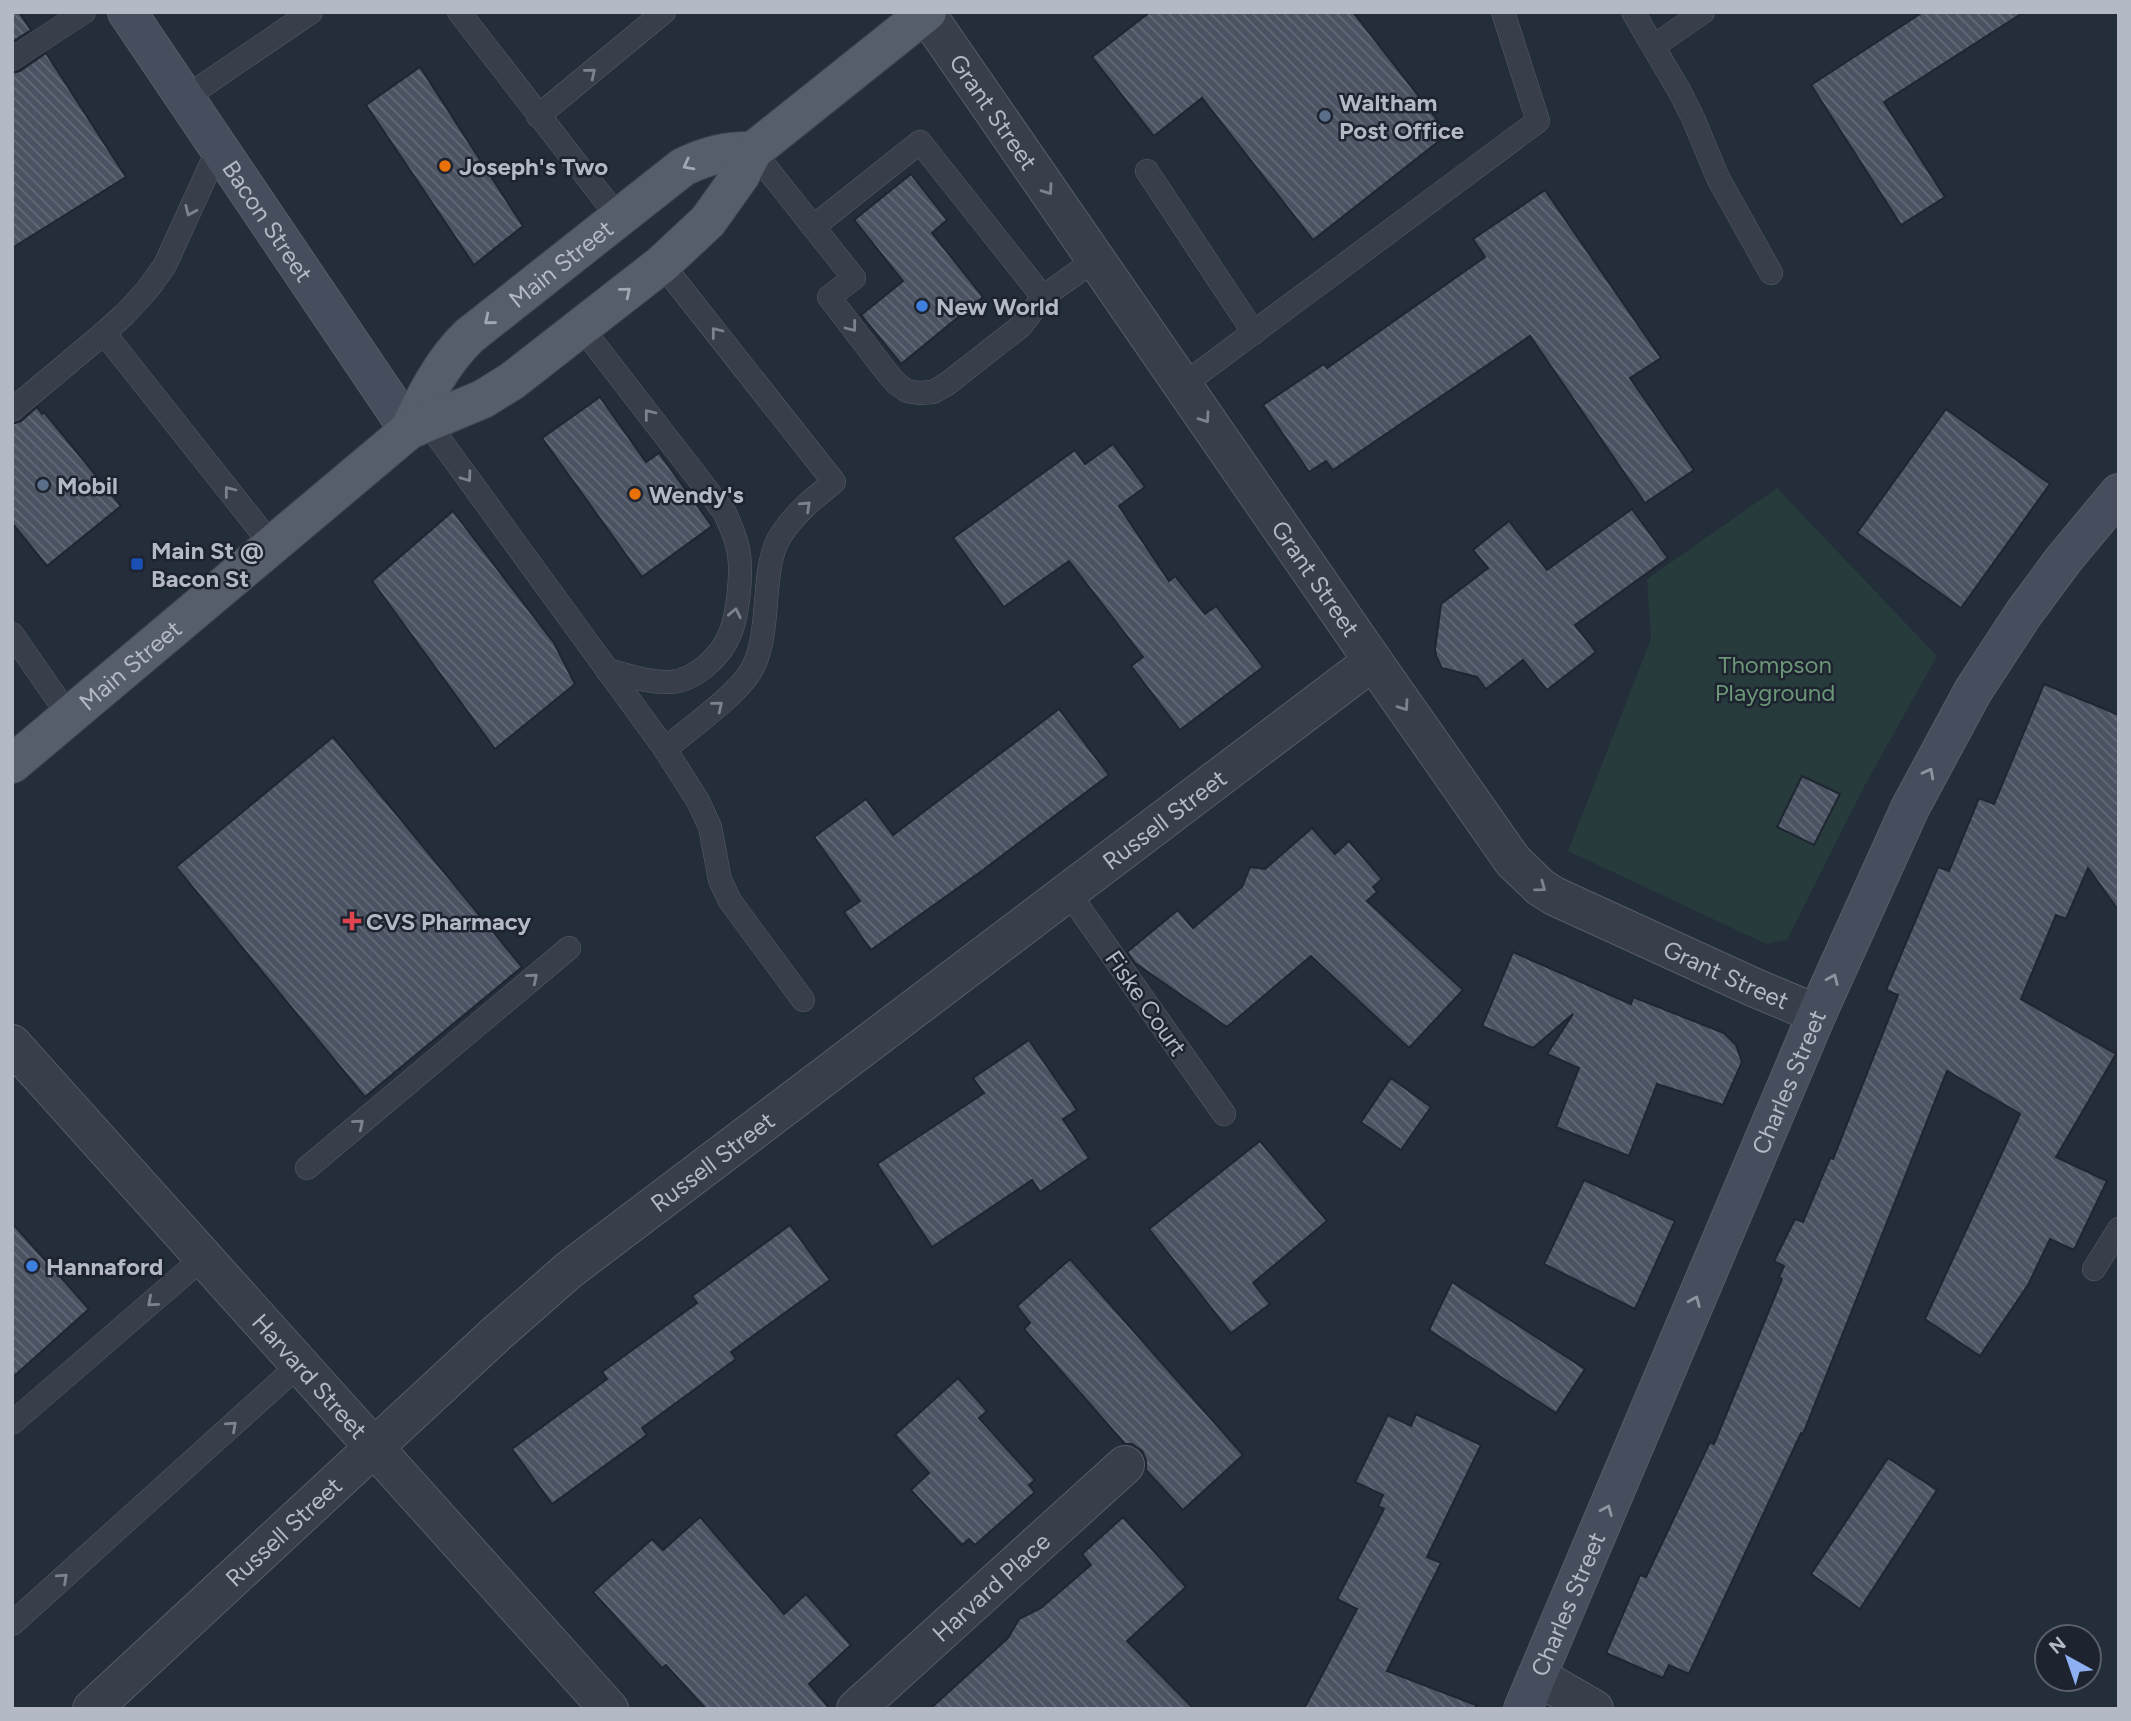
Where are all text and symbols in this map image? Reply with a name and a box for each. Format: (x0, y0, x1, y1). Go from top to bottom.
street label: Grant Street (944, 48, 1044, 175)
one-way arrow (583, 68, 595, 81)
place label: Waltham Post Office (1339, 88, 1464, 145)
marker: Waltham Post Office (1317, 108, 1333, 124)
place label: Joseph's Two (459, 152, 608, 181)
street label: Bacon Street (217, 155, 319, 287)
one-way arrow (683, 157, 695, 171)
marker: Joseph's Two (437, 158, 453, 174)
one-way arrow (1040, 182, 1052, 195)
one-way arrow (184, 203, 198, 216)
street label: Main Street (503, 214, 619, 314)
one-way arrow (619, 288, 631, 301)
place label: New World (936, 292, 1059, 321)
marker: New World (914, 298, 930, 314)
one-way arrow (485, 312, 498, 324)
one-way arrow (844, 319, 857, 331)
one-way arrow (711, 327, 724, 340)
one-way arrow (645, 409, 658, 422)
one-way arrow (1197, 410, 1209, 423)
one-way arrow (459, 469, 471, 482)
place label: Mobil (57, 471, 118, 500)
marker: Mobil (35, 477, 51, 493)
place label: Wendy's (649, 480, 744, 509)
marker: Wendy's (627, 486, 643, 502)
one-way arrow (225, 487, 238, 499)
one-way arrow (798, 502, 811, 514)
street label: Grant Street (1266, 515, 1366, 642)
place label: Main St @ Bacon St (151, 536, 264, 593)
marker: Main St @ Bacon St (129, 556, 145, 572)
one-way arrow (726, 607, 741, 619)
street label: Main Street (73, 614, 187, 716)
park label: Thompson Playground (1715, 650, 1835, 707)
one-way arrow (1396, 698, 1408, 711)
one-way arrow (709, 702, 722, 714)
street label: Russell Street (1097, 763, 1232, 875)
one-way arrow (1920, 768, 1934, 780)
one-way arrow (1533, 878, 1546, 891)
place label: CVS Pharmacy (366, 907, 531, 936)
marker: CVS Pharmacy (344, 913, 360, 929)
street label: Grant Street (1659, 934, 1793, 1015)
street label: Fiske Court (1099, 945, 1193, 1061)
one-way arrow (525, 974, 538, 986)
one-way arrow (1825, 974, 1839, 986)
street label: Charles Street (1745, 1005, 1832, 1158)
street label: Russell Street (645, 1105, 780, 1218)
one-way arrow (351, 1120, 364, 1132)
place label: Hannaford (46, 1252, 163, 1281)
marker: Hannaford (24, 1258, 40, 1274)
one-way arrow (147, 1294, 160, 1306)
one-way arrow (1687, 1296, 1701, 1308)
street label: Harvard Street (246, 1307, 374, 1444)
one-way arrow (224, 1421, 237, 1434)
street label: Russell Street (219, 1471, 347, 1592)
one-way arrow (1598, 1505, 1612, 1517)
street label: Harvard Place (926, 1526, 1056, 1647)
street label: Charles Street (1524, 1528, 1611, 1681)
one-way arrow (55, 1574, 68, 1586)
north arrow (2033, 1623, 2103, 1693)
text: N (2044, 1632, 2070, 1659)

